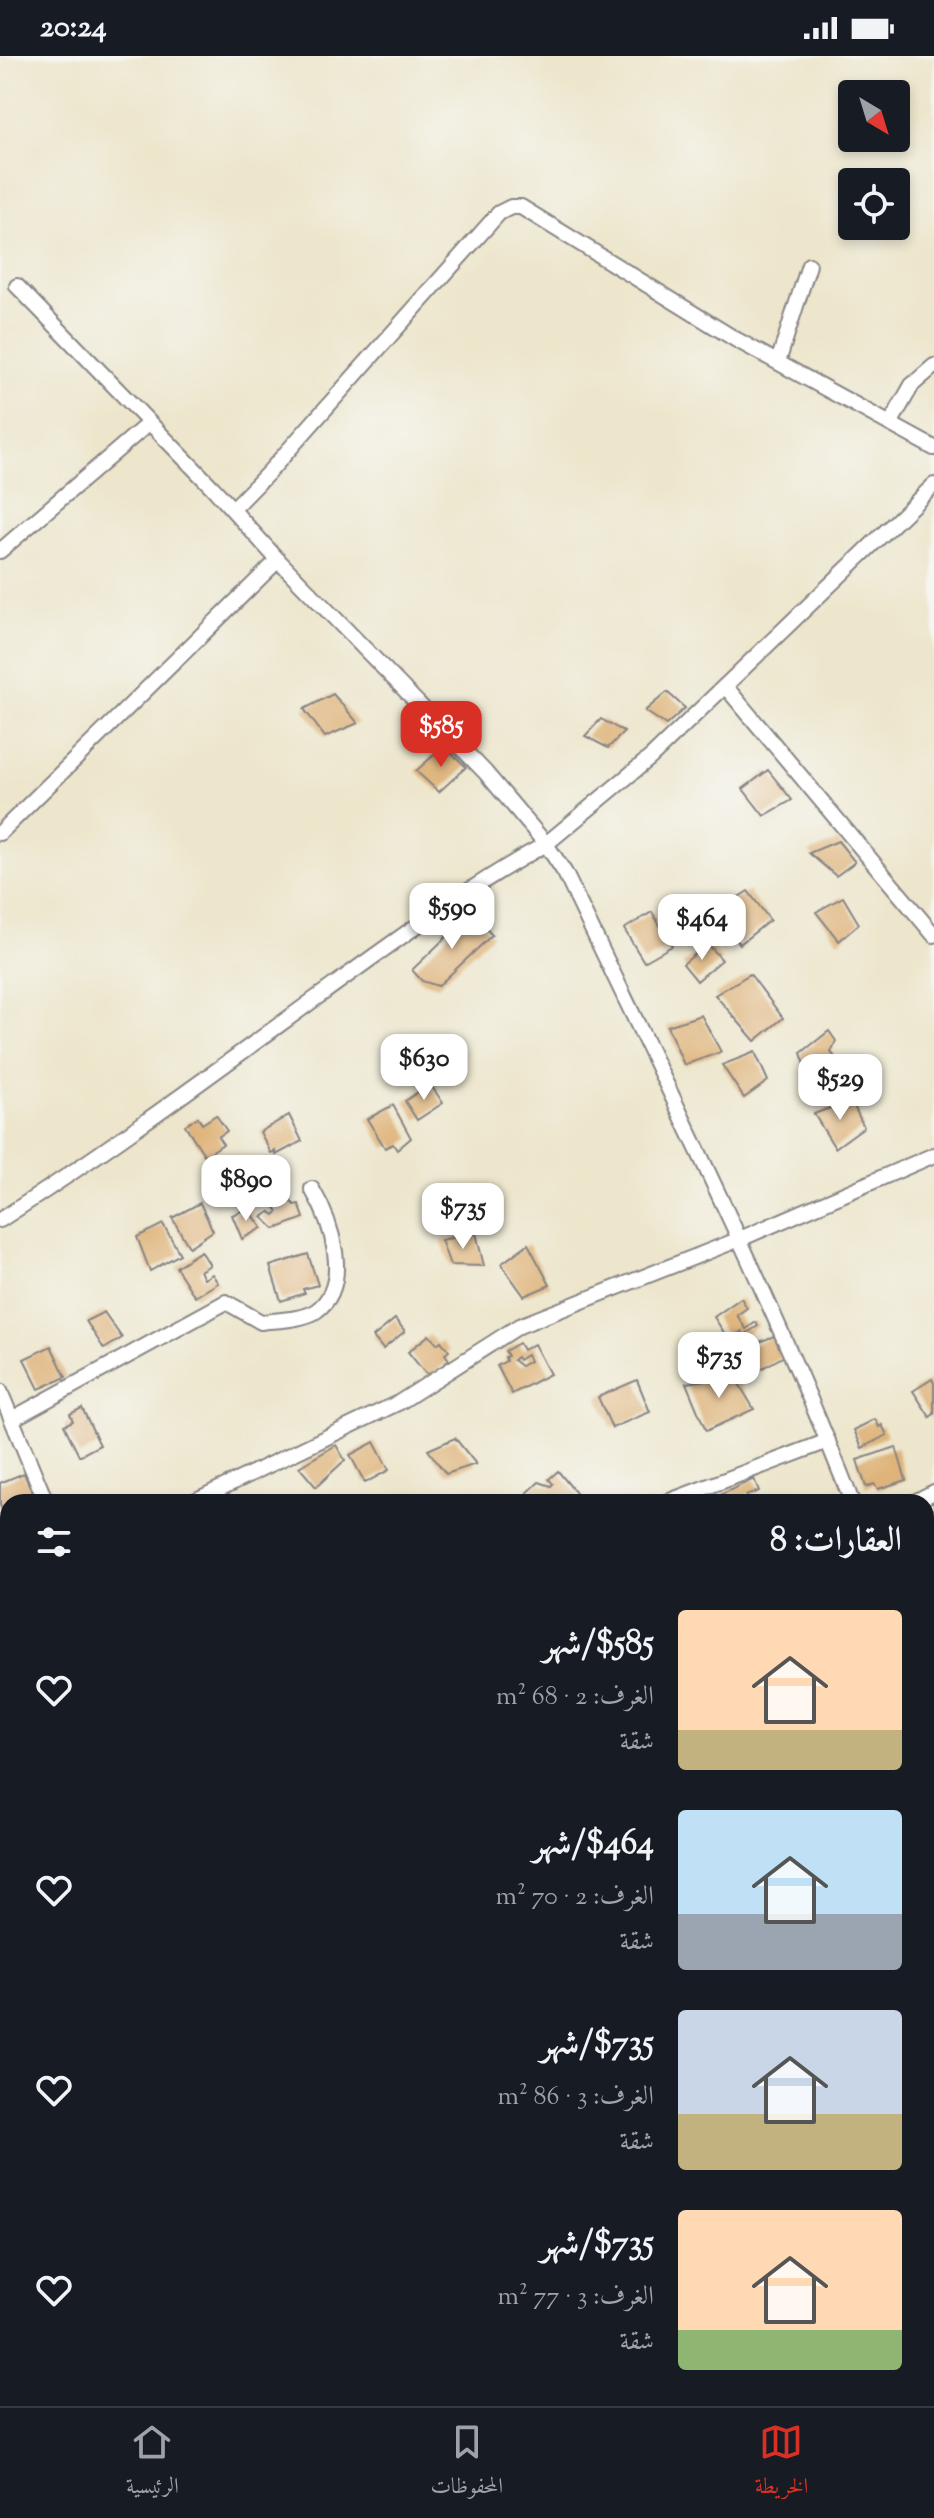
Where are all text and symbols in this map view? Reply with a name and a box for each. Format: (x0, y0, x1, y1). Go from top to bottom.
text: 20:24 (40, 7, 107, 50)
north arrow (838, 80, 910, 152)
map controls (838, 80, 910, 240)
button: locate (838, 168, 910, 240)
pin: $585 (394, 701, 488, 769)
text: $585 (419, 708, 463, 745)
pin: $590 (405, 883, 499, 951)
text: $590 (427, 890, 477, 927)
pin: $464 (655, 894, 749, 962)
text: $464 (676, 901, 728, 938)
pin: $630 (377, 1034, 471, 1102)
text: $630 (399, 1041, 449, 1078)
pin: $529 (793, 1054, 887, 1122)
text: $529 (816, 1061, 864, 1098)
pin: $890 (199, 1155, 293, 1223)
text: $890 (219, 1162, 273, 1199)
pin: $735 (416, 1183, 510, 1251)
text: $735 (440, 1190, 486, 1227)
pin: $735 (672, 1332, 766, 1400)
text: $735 (696, 1339, 742, 1376)
text: العقارات: 8 (770, 1517, 902, 1566)
icon: filters (32, 1520, 76, 1564)
text: $585/شهر (542, 1620, 654, 1669)
icon: home (742, 1642, 838, 1738)
icon: heart (32, 1668, 76, 1712)
text: الغرف: 2 · 68 m² (496, 1679, 654, 1716)
text: شقة (620, 1724, 654, 1761)
text: $464/شهر (533, 1820, 654, 1869)
icon: home (742, 1842, 838, 1938)
icon: heart (32, 1868, 76, 1912)
text: الغرف: 2 · 70 m² (496, 1879, 654, 1916)
text: شقة (620, 1924, 654, 1961)
text: $735/شهر (540, 2020, 654, 2069)
icon: home (742, 2042, 838, 2138)
icon: heart (32, 2068, 76, 2112)
text: الغرف: 3 · 86 m² (498, 2079, 654, 2116)
text: شقة (620, 2124, 654, 2161)
text: $735/شهر (540, 2220, 654, 2269)
icon: home (742, 2242, 838, 2338)
icon: heart (32, 2268, 76, 2312)
text: الغرف: 3 · 77 m² (497, 2279, 654, 2316)
text: شقة (620, 2324, 654, 2361)
tab: الرئيسية (126, 2420, 179, 2507)
tab: المحفوظات (430, 2420, 503, 2507)
tab: الخريطة (755, 2420, 808, 2507)

